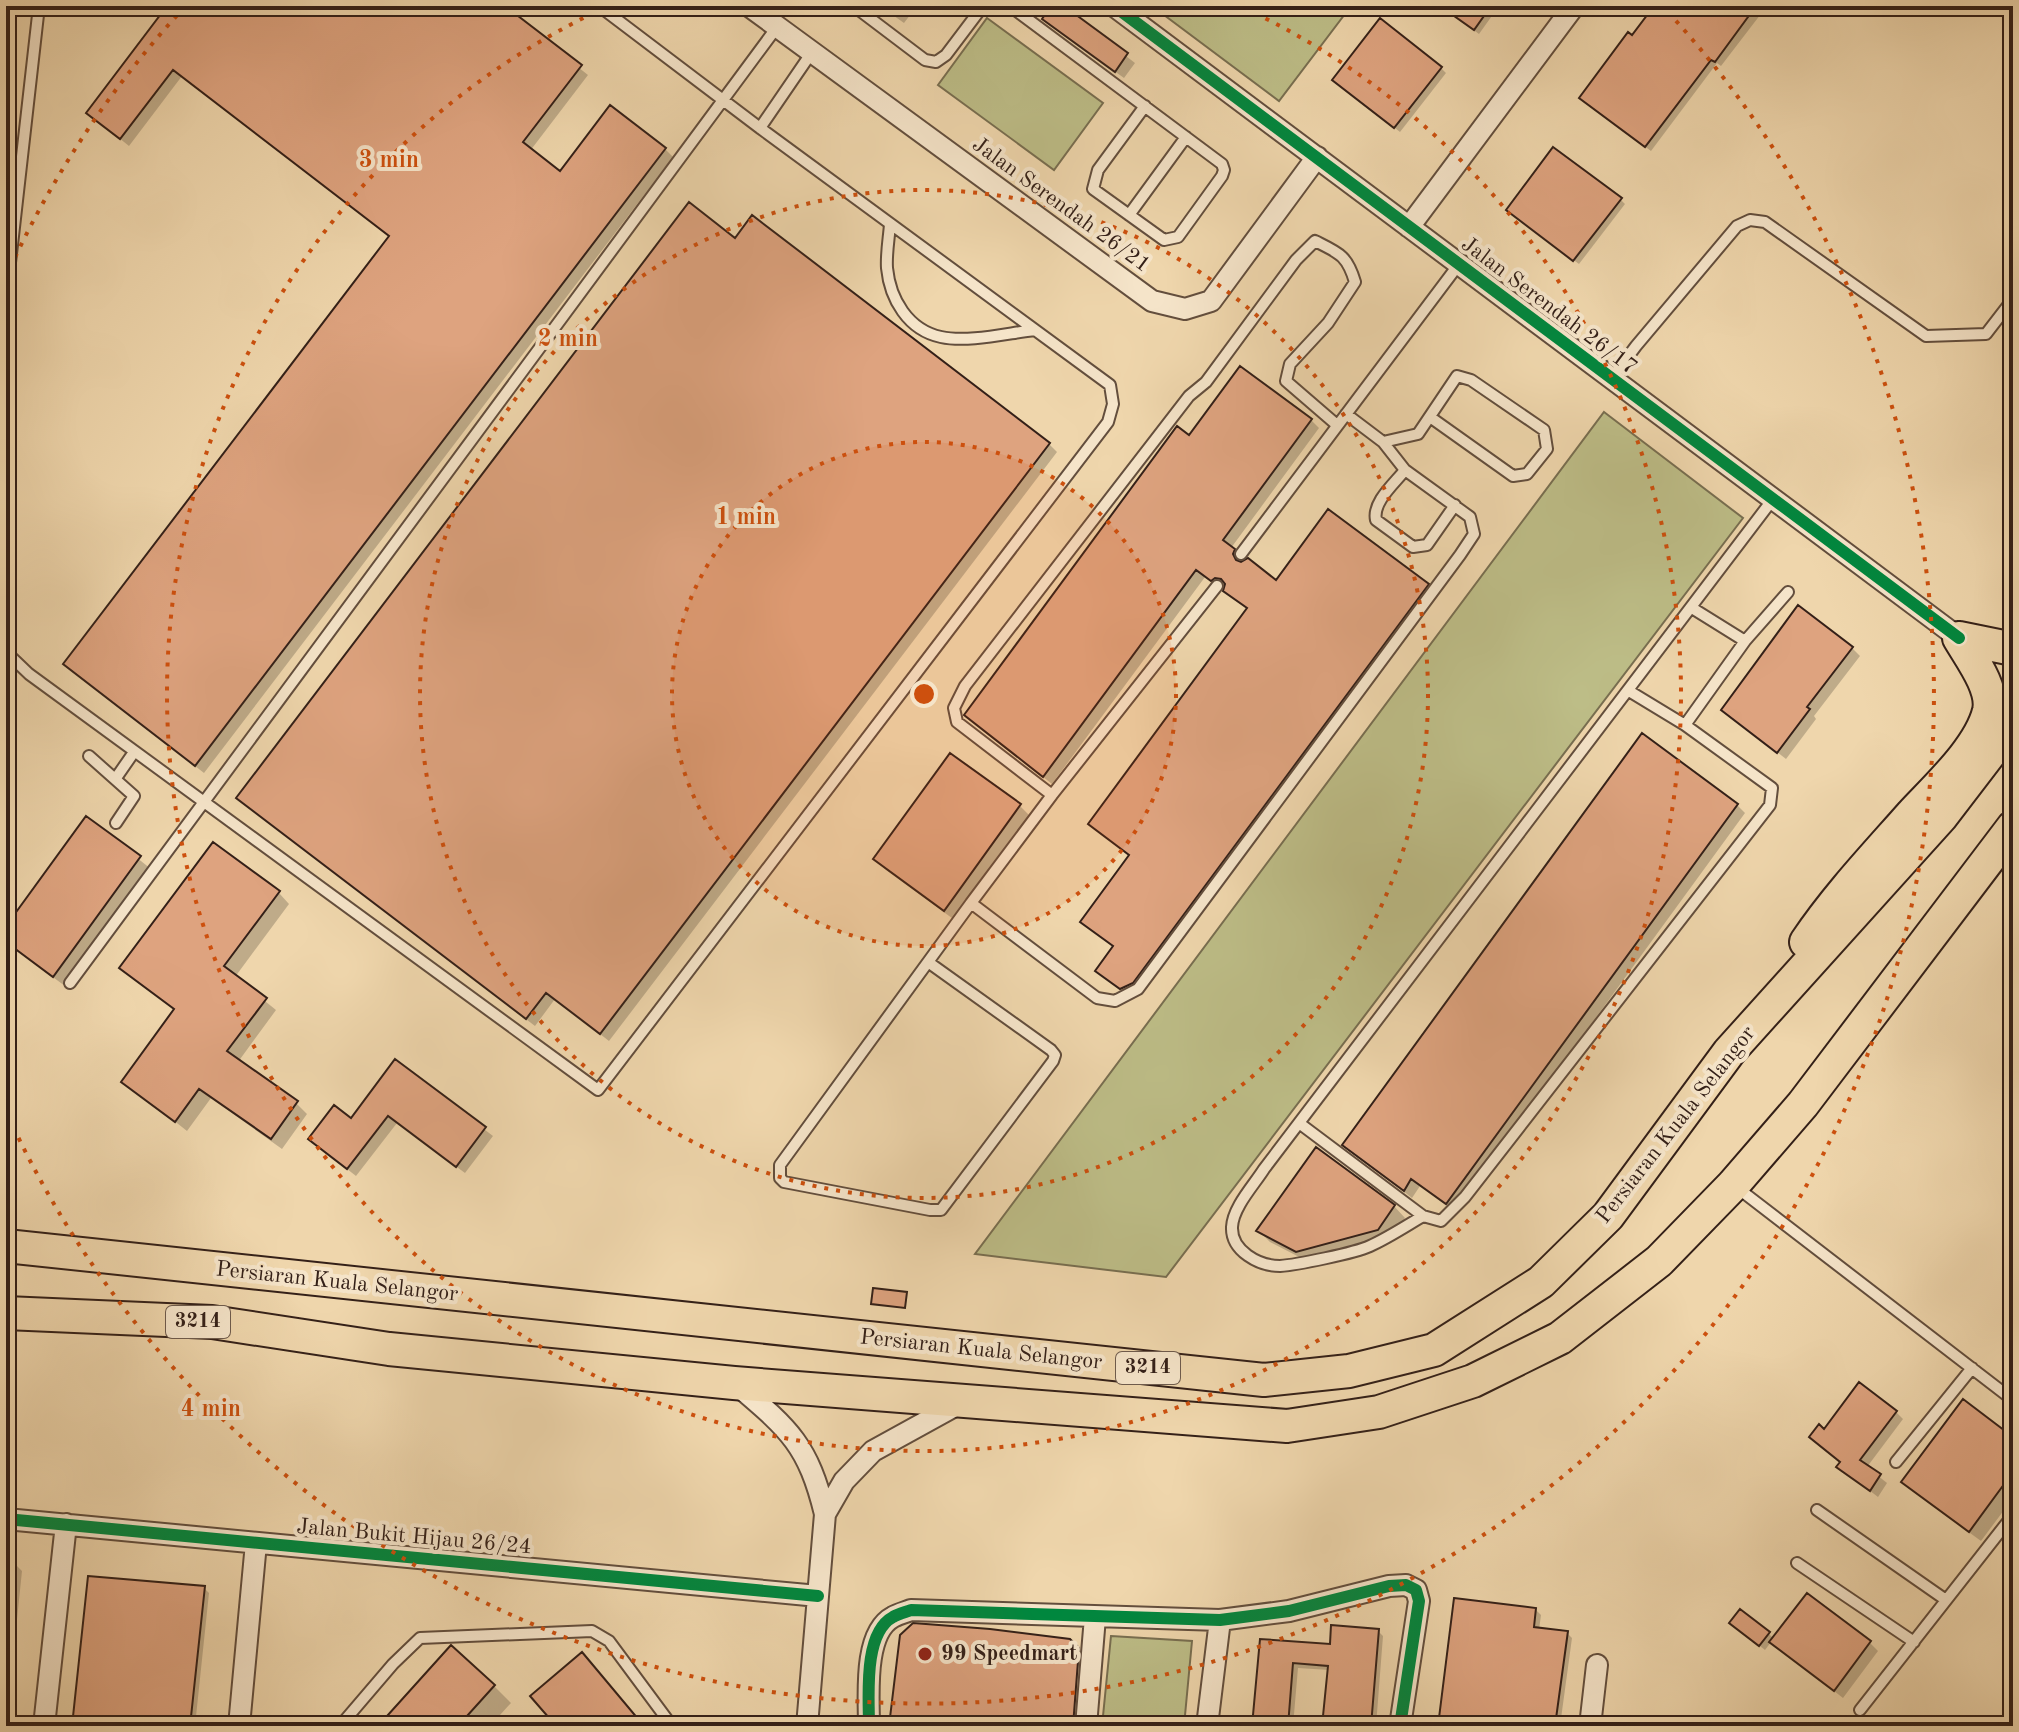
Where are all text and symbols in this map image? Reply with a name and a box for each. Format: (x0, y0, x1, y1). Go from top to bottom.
street label: Jalan Serendah 26/21 (968, 133, 1154, 277)
text: 3 min (359, 149, 419, 173)
street label: Jalan Serendah 26/17 (1457, 233, 1641, 379)
text: 2 min (538, 328, 598, 352)
text: 1 min (716, 506, 776, 530)
centre of rings (910, 680, 938, 708)
street label: Persiaran Kuala Selangor (1592, 1022, 1760, 1228)
street label: Persiaran Kuala Selangor (215, 1258, 459, 1306)
road number: 3214 (166, 1306, 230, 1338)
street label: Persiaran Kuala Selangor (859, 1326, 1103, 1374)
road number: 3214 (1116, 1352, 1180, 1384)
text: 4 min (181, 1398, 241, 1422)
street label: Jalan Bukit Hijau 26/24 (296, 1516, 532, 1558)
place label: 99 Speedmart (941, 1643, 1077, 1665)
marker: 99 Speedmart (916, 1645, 934, 1663)

